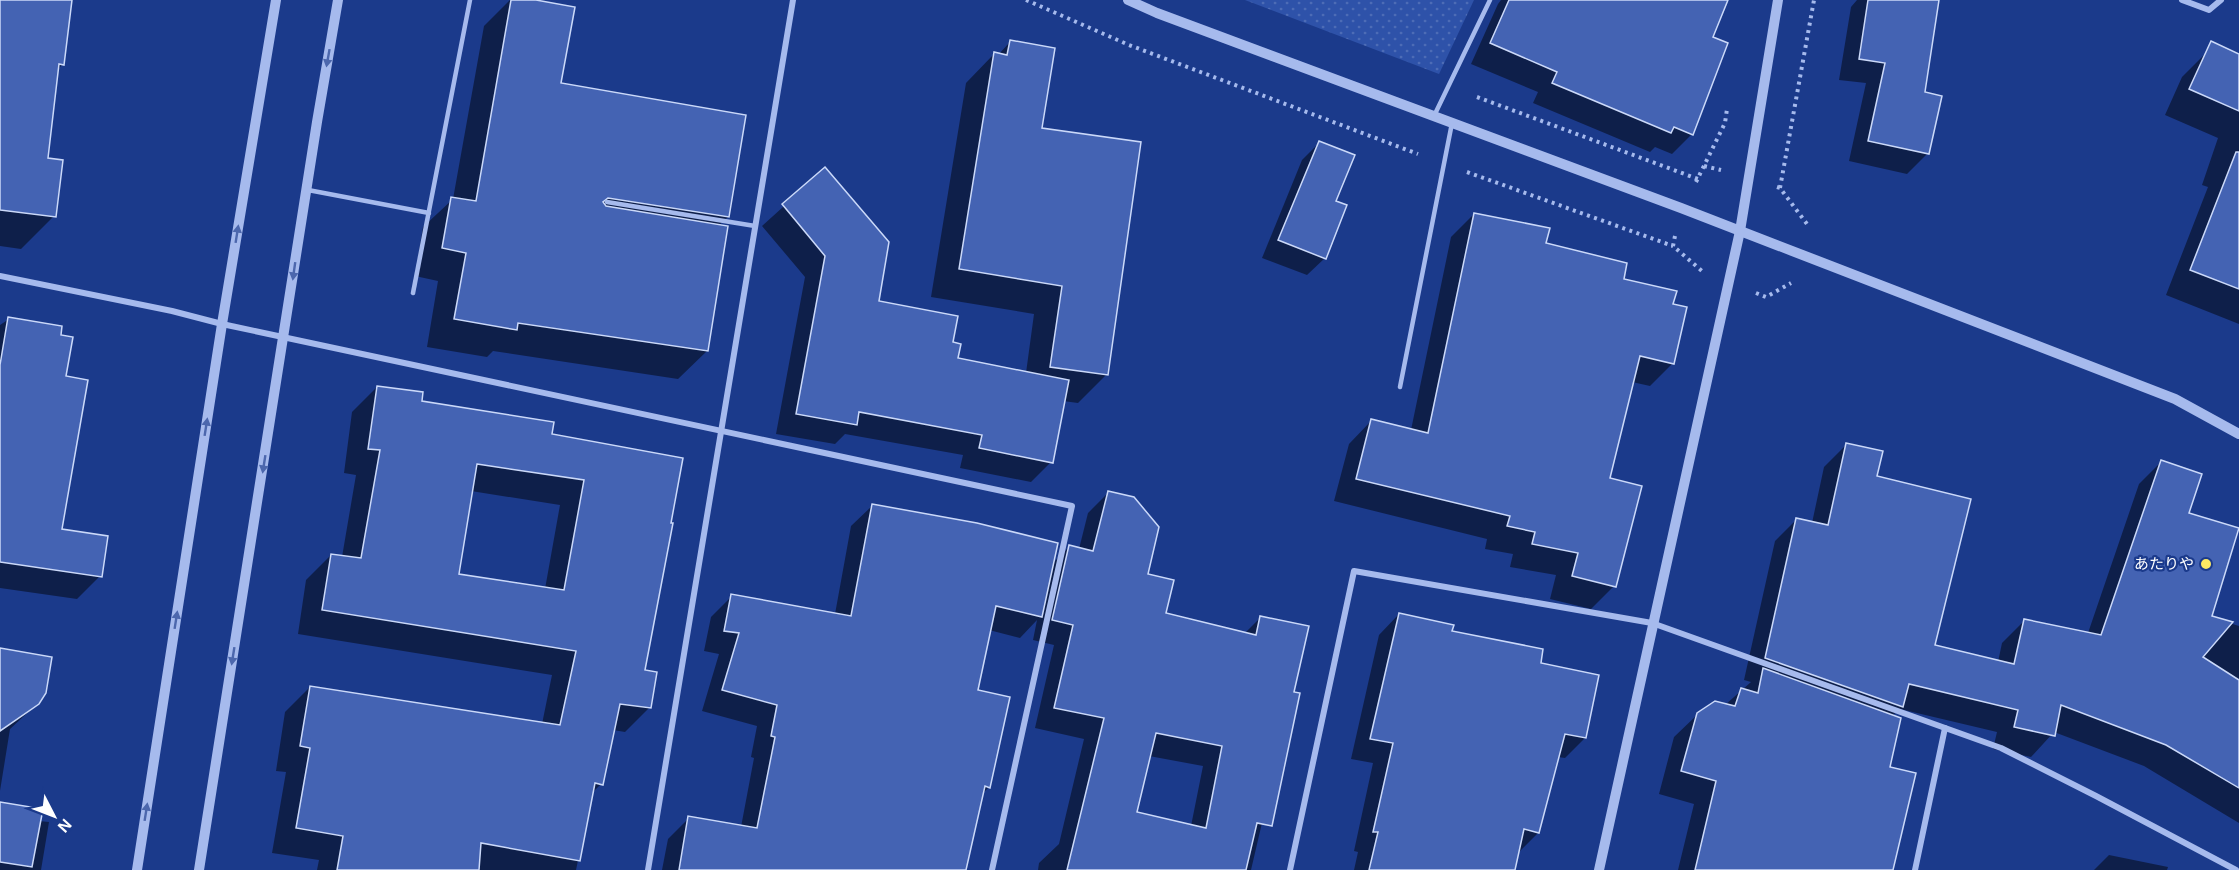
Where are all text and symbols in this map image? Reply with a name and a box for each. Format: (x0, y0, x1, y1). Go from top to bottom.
one-way arrow (323, 48, 332, 67)
one-way arrow (233, 225, 242, 244)
one-way arrow (289, 262, 298, 281)
one-way arrow (202, 417, 211, 436)
one-way arrow (259, 454, 268, 473)
place label: あたりや (2134, 555, 2194, 572)
marker: あたりや (2199, 557, 2213, 571)
one-way arrow (172, 610, 181, 629)
one-way arrow (228, 647, 237, 666)
north arrow (24, 786, 84, 846)
one-way arrow (142, 803, 151, 822)
text: N (55, 816, 75, 836)

